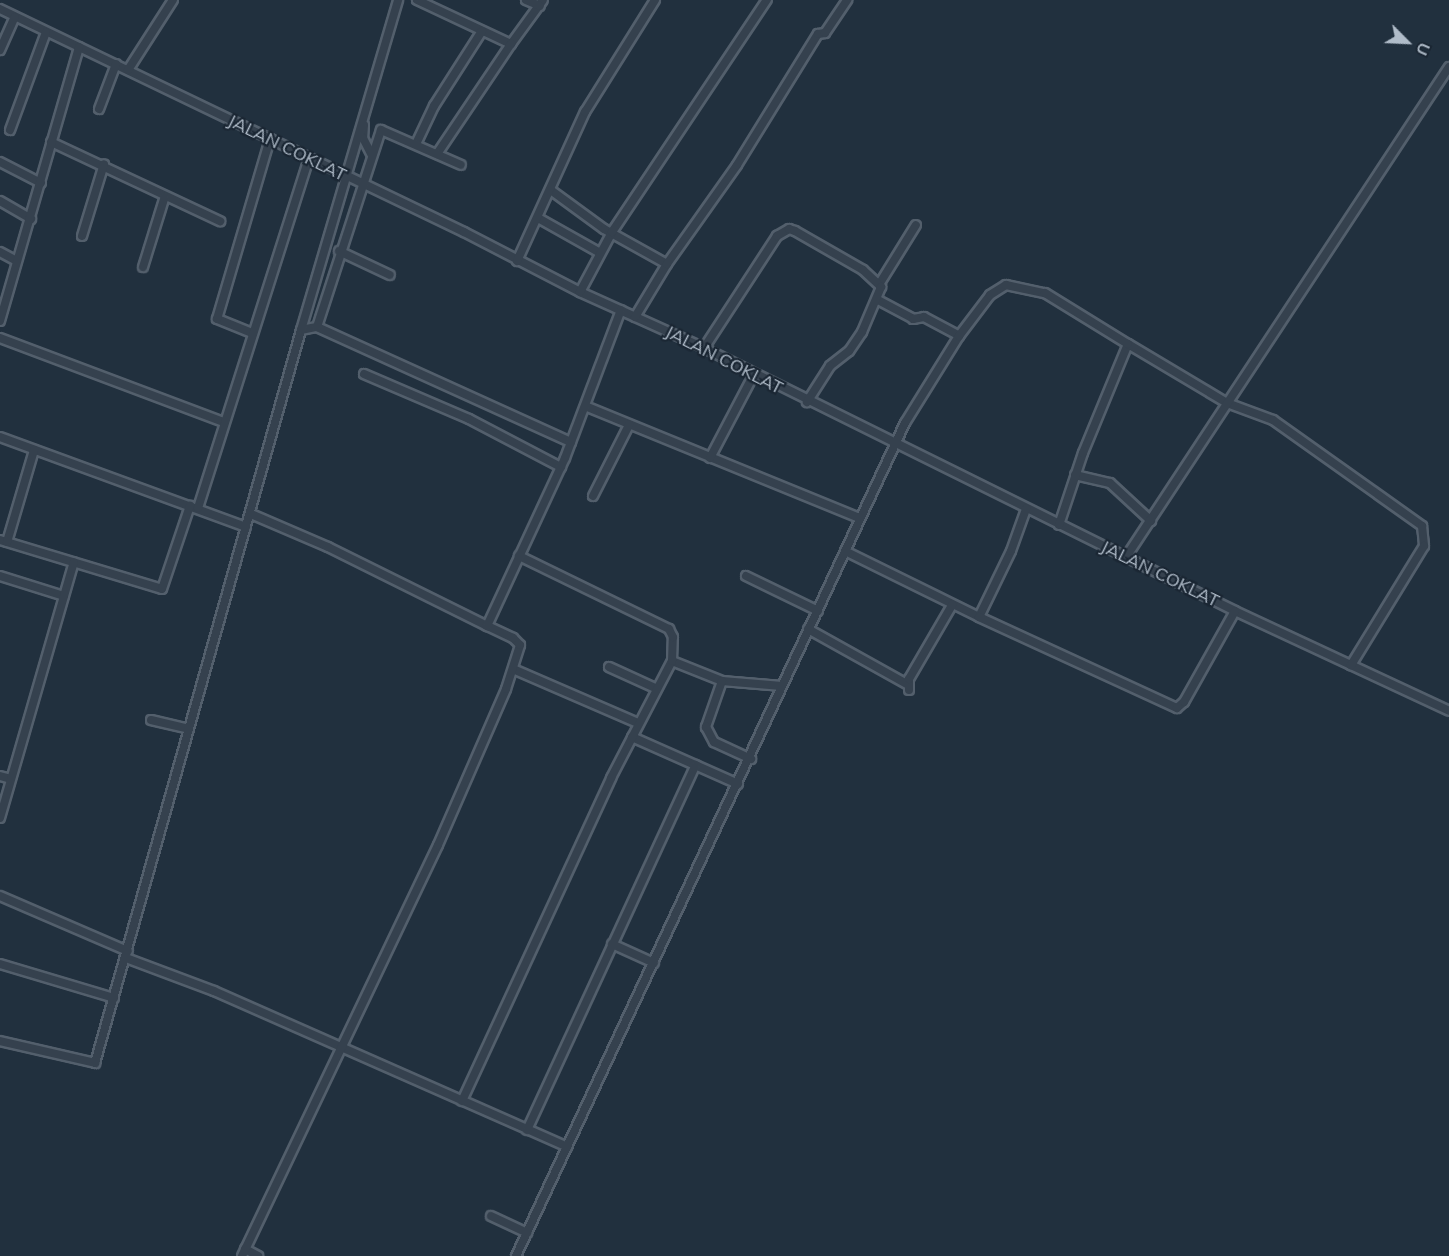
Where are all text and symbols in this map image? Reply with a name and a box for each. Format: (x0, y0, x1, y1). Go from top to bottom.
north arrow (1377, 12, 1437, 72)
text: U (1412, 40, 1435, 59)
street label: JALAN COKLAT (224, 110, 350, 186)
street label: JALAN COKLAT (661, 321, 787, 399)
street label: JALAN COKLAT (1097, 536, 1223, 612)

